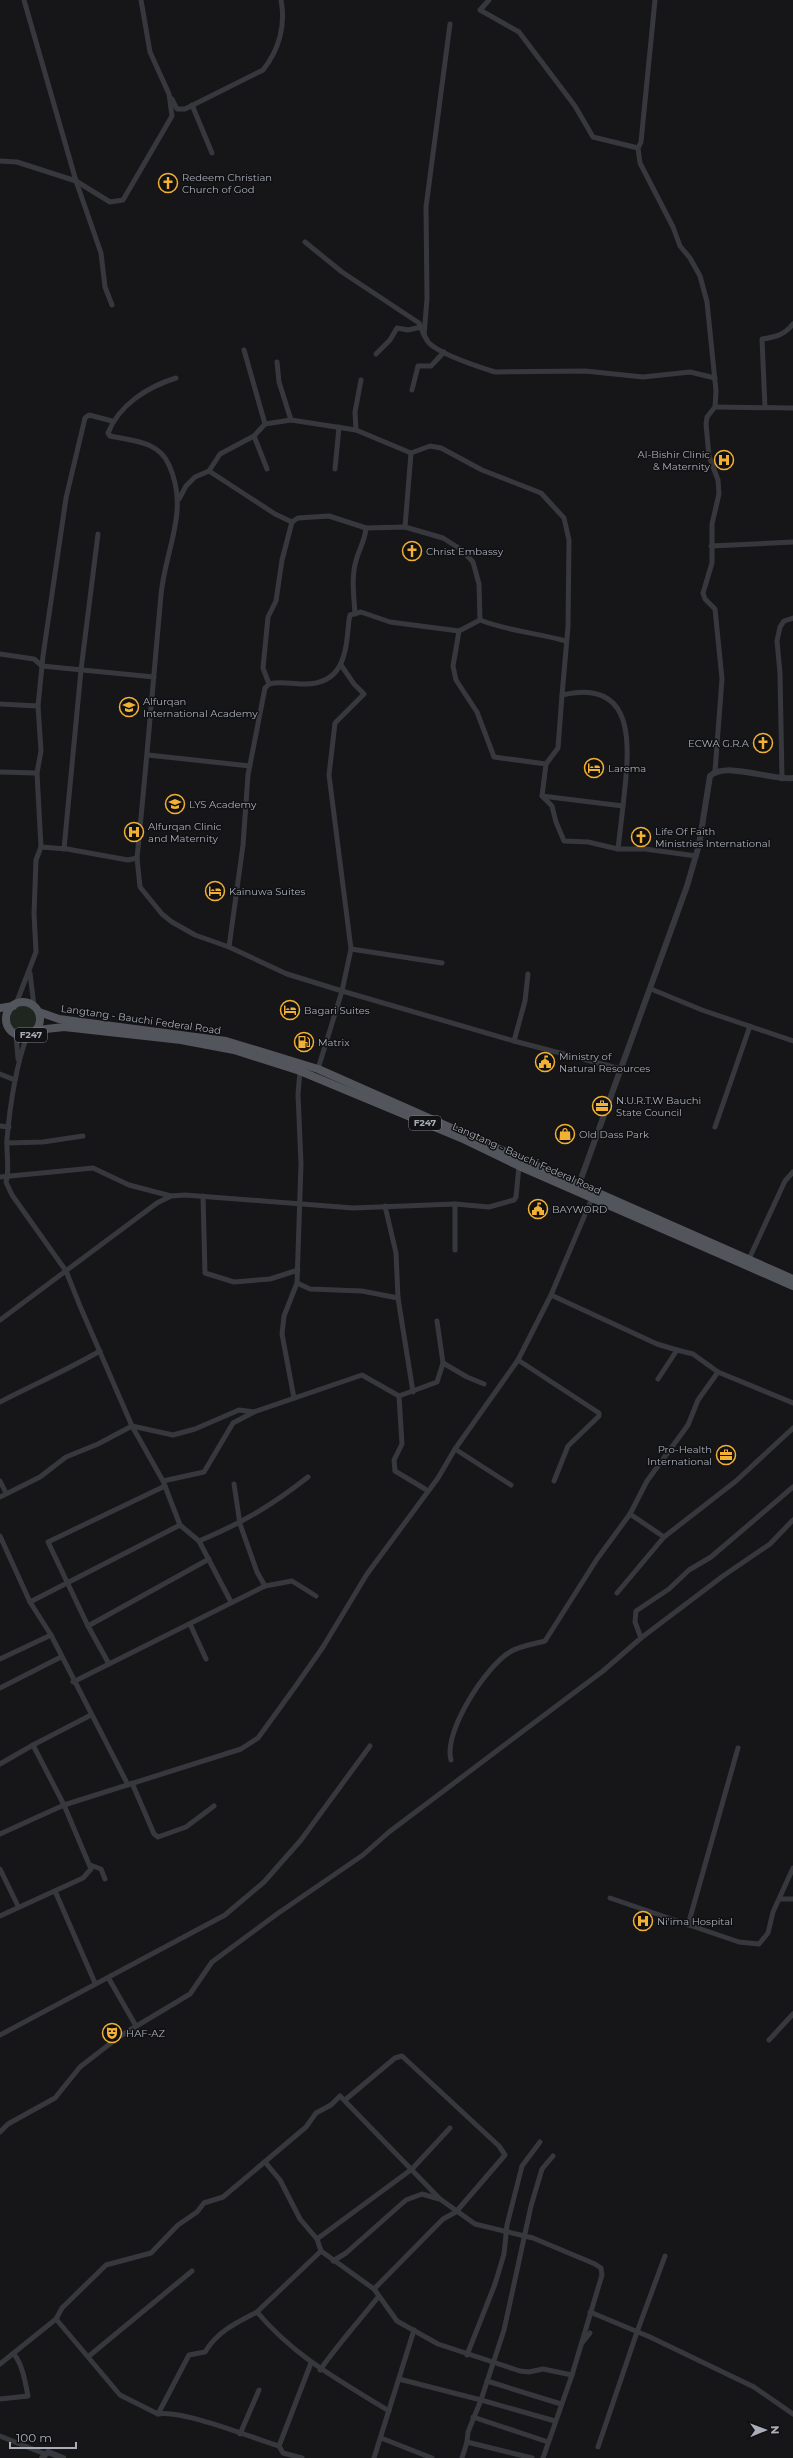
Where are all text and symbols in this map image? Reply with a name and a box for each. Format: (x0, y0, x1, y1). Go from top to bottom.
place label: Redeem Christian Church of God (182, 171, 272, 196)
church icon: Redeem Christian Church of God (157, 172, 179, 194)
place label: Al-Bishir Clinic & Maternity (638, 448, 711, 473)
hospital icon: Al-Bishir Clinic & Maternity (713, 449, 735, 471)
church icon: Christ Embassy (401, 540, 423, 562)
place label: Christ Embassy (426, 545, 504, 558)
place label: Alfurqan International Academy (143, 695, 258, 720)
school or university icon: Alfurqan International Academy (118, 696, 140, 718)
church icon: ECWA G.R.A (752, 732, 774, 754)
place label: ECWA G.R.A (688, 737, 750, 750)
hotel icon: Larema (583, 757, 605, 779)
place label: Larema (608, 762, 646, 775)
school or university icon: LYS Academy (164, 793, 186, 815)
place label: LYS Academy (189, 798, 257, 811)
place label: Alfurqan Clinic and Maternity (148, 820, 222, 845)
hospital icon: Alfurqan Clinic and Maternity (123, 821, 145, 843)
place label: Life Of Faith Ministries International (655, 825, 770, 850)
church icon: Life Of Faith Ministries International (630, 826, 652, 848)
hotel icon: Kainuwa Suites (204, 880, 226, 902)
place label: Kainuwa Suites (229, 885, 306, 898)
hotel icon: Bagari Suites (279, 999, 301, 1021)
street label: Langtang - Bauchi Federal Road (60, 1002, 222, 1037)
place label: Bagari Suites (304, 1004, 370, 1017)
road number: F247 (15, 1028, 47, 1042)
fuel station icon: Matrix (293, 1031, 315, 1053)
place label: Matrix (318, 1036, 350, 1049)
place label: Ministry of Natural Resources (559, 1050, 650, 1075)
public building icon: Ministry of Natural Resources (534, 1051, 556, 1073)
place label: N.U.R.T.W Bauchi State Council (616, 1094, 701, 1119)
office icon: N.U.R.T.W Bauchi State Council (591, 1095, 613, 1117)
road number: F247 (409, 1116, 441, 1130)
street label: Langtang - Bauchi Federal Road (450, 1120, 603, 1197)
shop icon: Old Dass Park (554, 1123, 576, 1145)
place label: Old Dass Park (579, 1128, 649, 1141)
public building icon: BAYWORD (527, 1198, 549, 1220)
place label: BAYWORD (552, 1203, 607, 1216)
place label: Pro-Health International (647, 1443, 712, 1468)
office icon: Pro-Health International (715, 1444, 737, 1466)
hospital icon: Ni'ima Hospital (632, 1910, 654, 1932)
place label: Ni'ima Hospital (657, 1915, 733, 1928)
theatre icon: HAF-AZ (101, 2022, 123, 2044)
place label: HAF-AZ (126, 2027, 165, 2040)
north arrow (745, 2410, 785, 2450)
scale bar (10, 2424, 76, 2450)
text: N (768, 2425, 782, 2434)
text: 100 m (16, 2430, 52, 2445)

